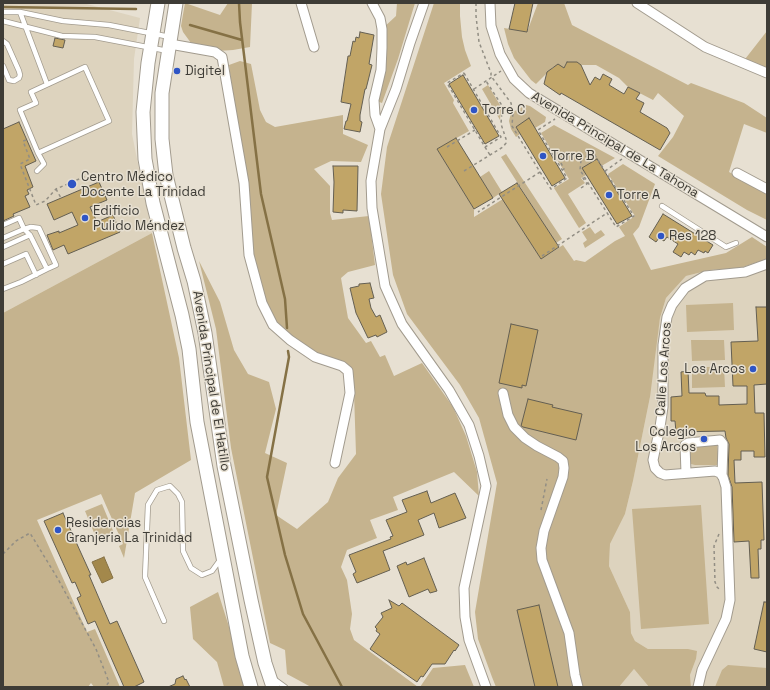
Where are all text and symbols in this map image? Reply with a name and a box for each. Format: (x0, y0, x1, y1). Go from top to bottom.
place label: Digitel (185, 63, 225, 79)
marker: Digitel (172, 66, 182, 76)
street label: Avenida Principal de La Tahona (528, 89, 702, 201)
place label: Torre C (482, 102, 525, 118)
marker: Torre C (469, 105, 479, 115)
place label: Torre B (551, 148, 595, 164)
marker: Torre B (538, 151, 548, 161)
place label: Centro Médico Docente La Trinidad (81, 169, 206, 200)
marker: Centro Médico Docente La Trinidad (66, 178, 78, 190)
place label: Torre A (617, 187, 660, 203)
marker: Torre A (604, 190, 614, 200)
place label: Edificio Pulido Méndez (93, 203, 184, 234)
marker: Edificio Pulido Méndez (80, 213, 90, 223)
place label: Res 128 (669, 228, 716, 244)
marker: Res 128 (656, 231, 666, 241)
street label: Avenida Principal de El Hatillo (189, 290, 233, 472)
street label: Calle Los Arcos (653, 322, 675, 416)
place label: Los Arcos (684, 361, 745, 377)
marker: Los Arcos (748, 364, 758, 374)
place label: Colegio Los Arcos (635, 424, 696, 455)
marker: Colegio Los Arcos (699, 434, 709, 444)
place label: Residencias Granjeria La Trinidad (66, 515, 192, 546)
marker: Residencias Granjeria La Trinidad (53, 525, 63, 535)

